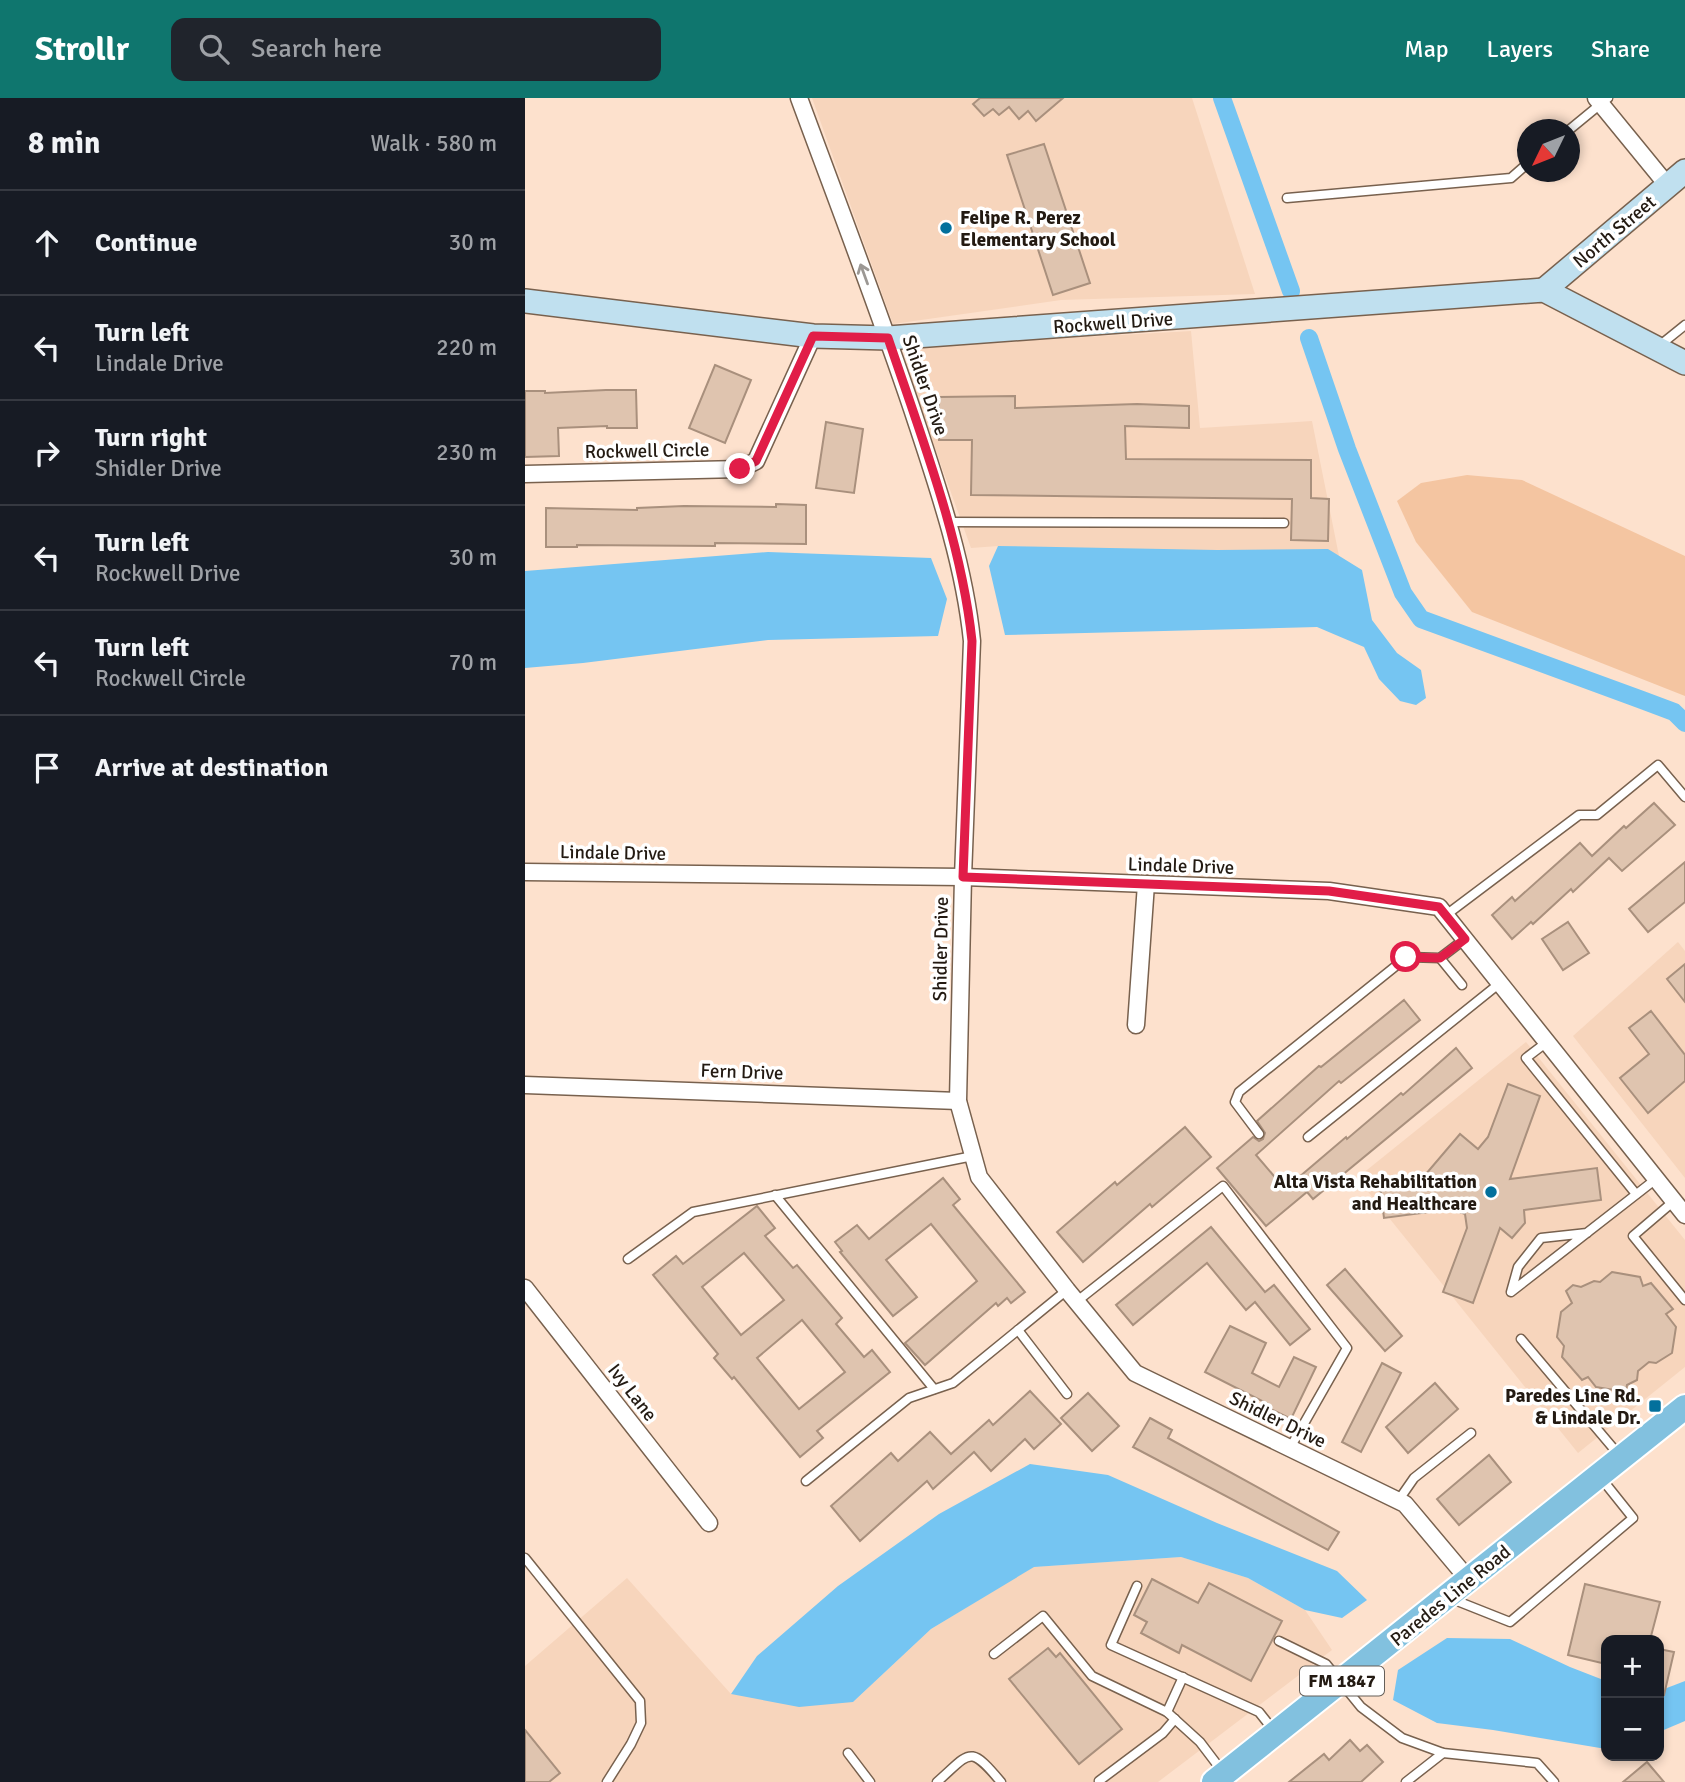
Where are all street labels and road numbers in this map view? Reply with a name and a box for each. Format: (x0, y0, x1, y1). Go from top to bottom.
street label: North Street (1568, 190, 1661, 273)
street label: Rockwell Drive (1052, 307, 1174, 339)
street label: Shidler Drive (897, 332, 953, 439)
street label: Rockwell Circle (584, 438, 710, 464)
street label: Lindale Drive (560, 840, 666, 866)
street label: Lindale Drive (1127, 852, 1235, 880)
street label: Shidler Drive (928, 896, 954, 1002)
street label: Fern Drive (700, 1059, 784, 1085)
street label: Ivy Lane (602, 1359, 662, 1426)
street label: Shidler Drive (1225, 1386, 1330, 1454)
street label: Paredes Line Road (1386, 1540, 1516, 1652)
road number: FM 1847 (1300, 1666, 1384, 1696)

